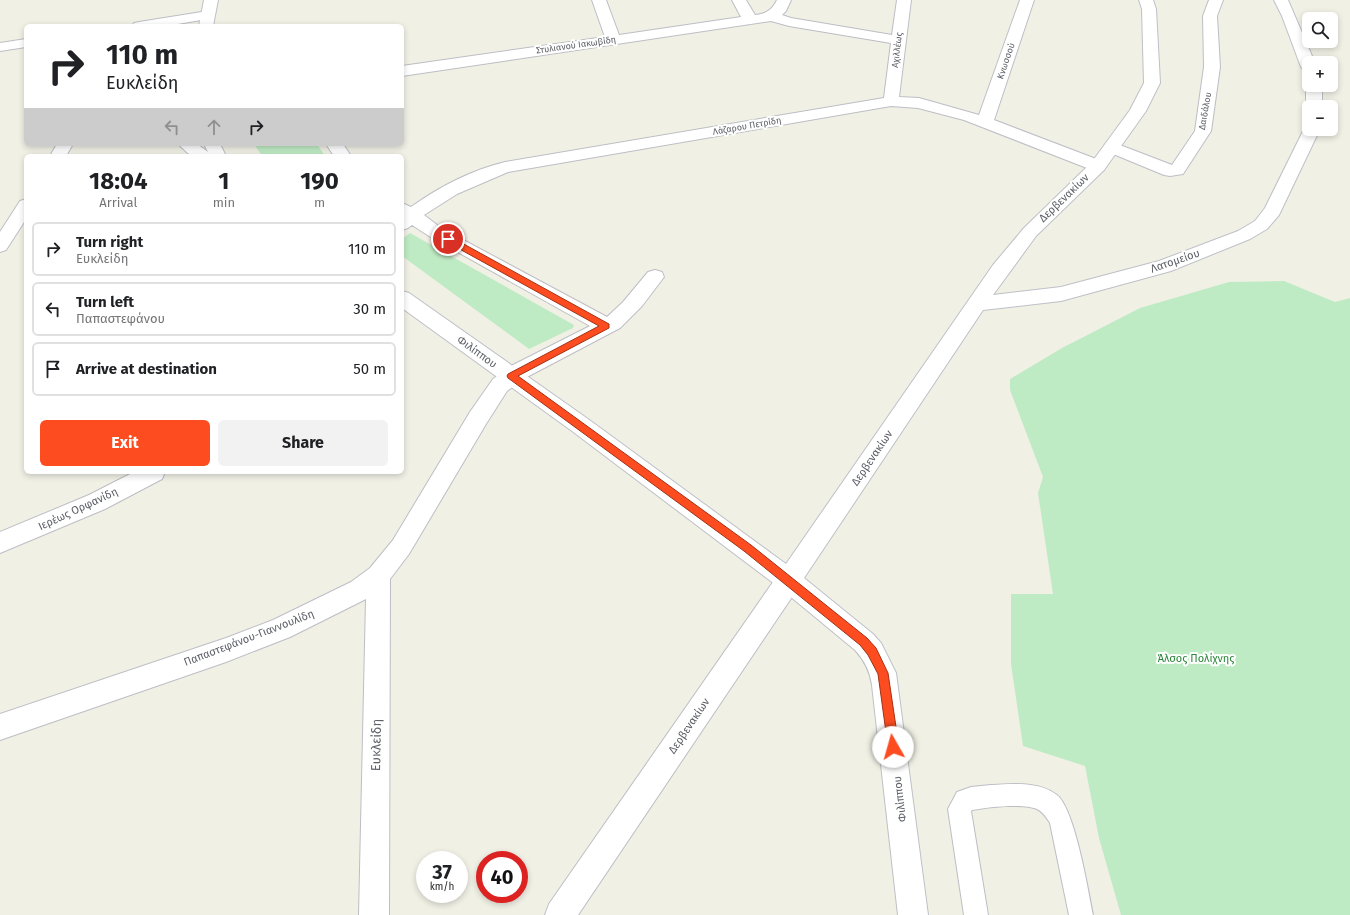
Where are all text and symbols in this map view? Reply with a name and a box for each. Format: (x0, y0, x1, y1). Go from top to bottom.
map controls (1302, 12, 1338, 136)
button: search (1302, 12, 1338, 48)
street label: Αχιλλέως (890, 31, 904, 68)
street label: Στυλιανού Ιακωβίδη (535, 34, 617, 56)
text: 110 m (106, 38, 178, 71)
icon: right (40, 40, 92, 92)
street label: Κνωσσού (995, 42, 1017, 80)
button: + (1302, 56, 1338, 92)
text: Ευκλείδη (106, 72, 179, 94)
street label: Δαιδάλου (1197, 91, 1213, 131)
button: − (1302, 100, 1338, 136)
street label: Λάζαρου Πετρίδη (712, 115, 782, 137)
icon: left (161, 116, 183, 138)
icon: ahead (203, 116, 225, 138)
icon: right (245, 116, 267, 138)
text: 18:04 (89, 167, 148, 195)
text: 1 (218, 167, 229, 195)
text: 190 (300, 167, 339, 195)
street label: Δερβενακίων (1036, 171, 1092, 225)
text: Arrival (99, 195, 137, 210)
text: min (213, 195, 235, 210)
text: m (314, 195, 325, 210)
pin (431, 222, 465, 256)
icon: arrive (437, 228, 459, 250)
text: Turn right (76, 233, 143, 251)
icon: right (42, 238, 64, 260)
text: 110 m (348, 240, 386, 258)
street label: Λατομείου (1149, 247, 1201, 275)
text: Ευκλείδη (76, 251, 128, 266)
text: Turn left (76, 293, 134, 311)
icon: left (42, 298, 64, 320)
text: 30 m (353, 300, 386, 318)
text: Παπαστεφάνου (76, 311, 165, 326)
street label: Φιλίππου (455, 333, 499, 371)
icon: arrive (42, 358, 64, 380)
text: Arrive at destination (76, 360, 217, 378)
text: 50 m (353, 360, 386, 378)
button: Exit (40, 420, 210, 466)
button: Share (218, 420, 388, 466)
street label: Δερβενακίων (849, 427, 896, 488)
street label: Ιερέως Ορφανίδη (36, 485, 120, 533)
street label: Παπαστεφάνου-Γιαννουλίδη (182, 607, 316, 669)
park label: Άλσος Πολίχνης (1158, 652, 1234, 665)
street label: Δερβενακίων (666, 695, 713, 756)
street label: Ευκλείδη (368, 719, 384, 771)
position arrow (872, 726, 914, 768)
street label: Φιλίππου (891, 775, 909, 823)
speed limit sign: 40 (476, 851, 528, 903)
text: 37 (432, 860, 452, 884)
text: km/h (430, 881, 454, 893)

